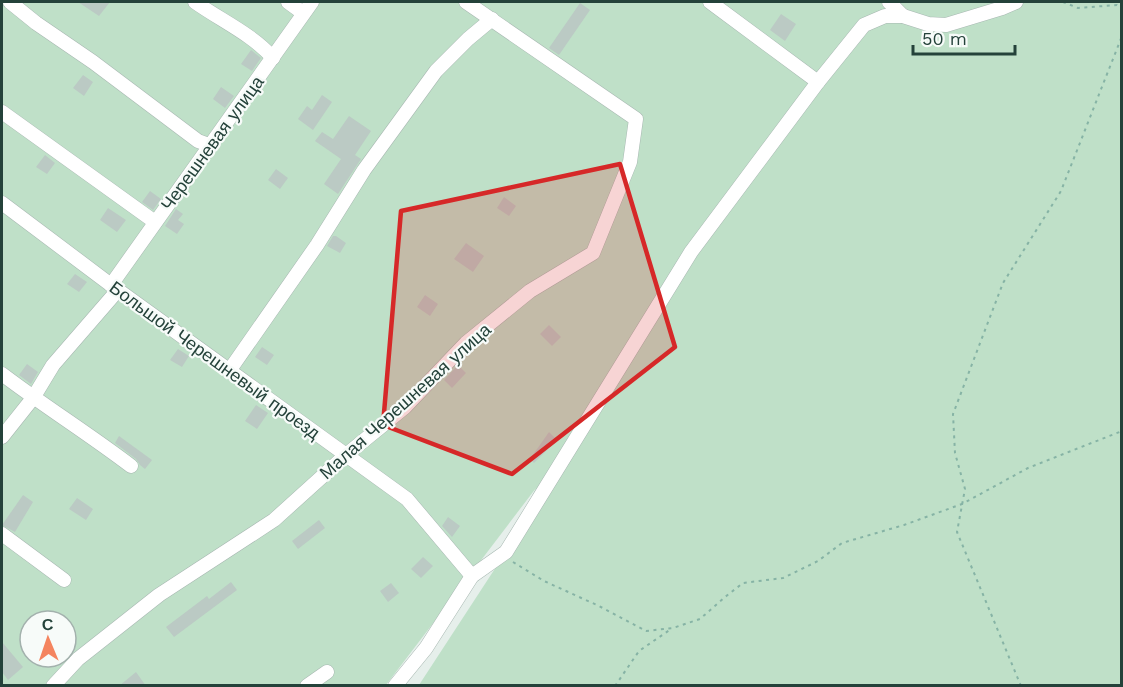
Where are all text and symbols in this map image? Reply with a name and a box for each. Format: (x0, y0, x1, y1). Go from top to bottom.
scale bar (913, 18, 1015, 56)
text: 50 m (922, 28, 967, 49)
street label: Черешневая улица (156, 71, 268, 214)
street label: Большой Черешневый проезд (106, 277, 325, 444)
street label: Малая Черешневая улица (315, 318, 496, 483)
north arrow (18, 609, 78, 669)
text: С (41, 615, 54, 634)

